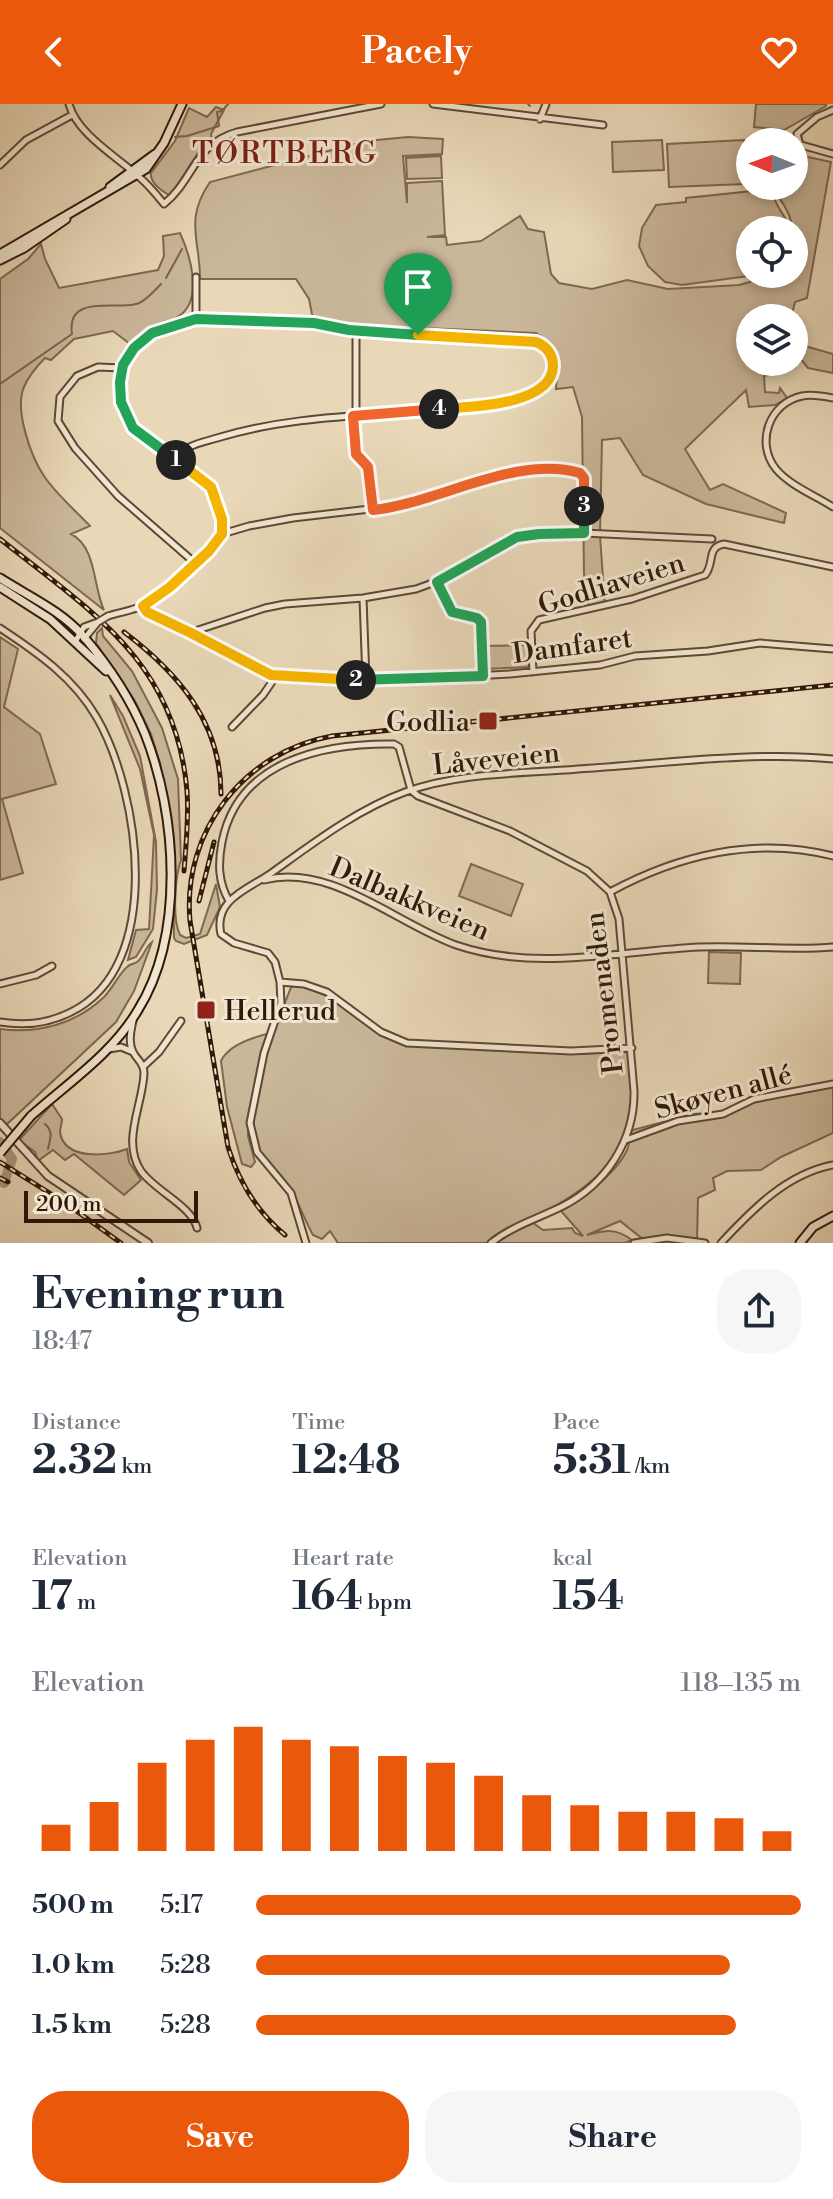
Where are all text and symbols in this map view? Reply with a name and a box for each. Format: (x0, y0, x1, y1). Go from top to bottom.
icon: back (32, 30, 76, 74)
text: Pacely (361, 30, 472, 75)
icon: heart (757, 30, 801, 74)
north arrow (736, 128, 808, 200)
map controls (736, 128, 808, 376)
district label: TØRTBERG (192, 135, 378, 173)
button: locate (736, 216, 808, 288)
pin (384, 253, 452, 335)
icon: arrive (396, 265, 440, 309)
button: layers (736, 304, 808, 376)
pin: 4 (419, 389, 459, 429)
text: 4 (432, 395, 446, 422)
pin: 1 (156, 440, 196, 480)
text: 1 (171, 446, 181, 473)
pin: 3 (564, 486, 604, 526)
text: 3 (577, 492, 591, 519)
street label: Godliaveien (534, 545, 689, 623)
street label: Damfaret (510, 621, 634, 672)
pin: 2 (336, 660, 376, 700)
text: 2 (349, 666, 363, 693)
place label: Godlia (386, 705, 471, 740)
marker: Godlia (477, 710, 499, 732)
street label: Låveveien (431, 735, 562, 784)
street label: Dalbakkveien (324, 850, 495, 949)
street label: Promenaden (577, 910, 632, 1076)
place label: Hellerud (224, 994, 336, 1029)
marker: Hellerud (195, 999, 217, 1021)
street label: Skøyen allé (651, 1057, 796, 1128)
scale bar (24, 1187, 198, 1223)
text: 200 m (36, 1191, 102, 1218)
text: Evening run (32, 1267, 285, 1322)
button: share (717, 1269, 801, 1353)
text: 18:47 (32, 1325, 92, 1357)
text: Distance (32, 1409, 121, 1436)
text: Time (292, 1409, 345, 1436)
text: Pace (553, 1409, 600, 1436)
text: 2.32 (32, 1436, 117, 1486)
text: 12:48 (292, 1436, 401, 1486)
text: 5:31 (553, 1436, 631, 1486)
text: km (117, 1453, 152, 1480)
text: /km (631, 1453, 670, 1480)
text: Elevation (32, 1545, 127, 1572)
text: Heart rate (292, 1545, 394, 1572)
text: kcal (553, 1545, 593, 1572)
text: 17 (32, 1572, 73, 1622)
text: 164 (292, 1572, 363, 1622)
text: 154 (553, 1572, 624, 1622)
text: m (73, 1589, 96, 1616)
text: bpm (363, 1589, 412, 1616)
text: Elevation (32, 1667, 145, 1699)
text: 118–135 m (680, 1667, 801, 1699)
text: 500 m (32, 1889, 114, 1921)
text: 5:17 (160, 1889, 203, 1921)
text: 1.0 km (32, 1949, 115, 1981)
text: 5:28 (160, 1949, 211, 1981)
text: 1.5 km (32, 2009, 112, 2041)
text: 5:28 (160, 2009, 211, 2041)
button: Save (32, 2091, 409, 2183)
button: Share (425, 2091, 801, 2183)

